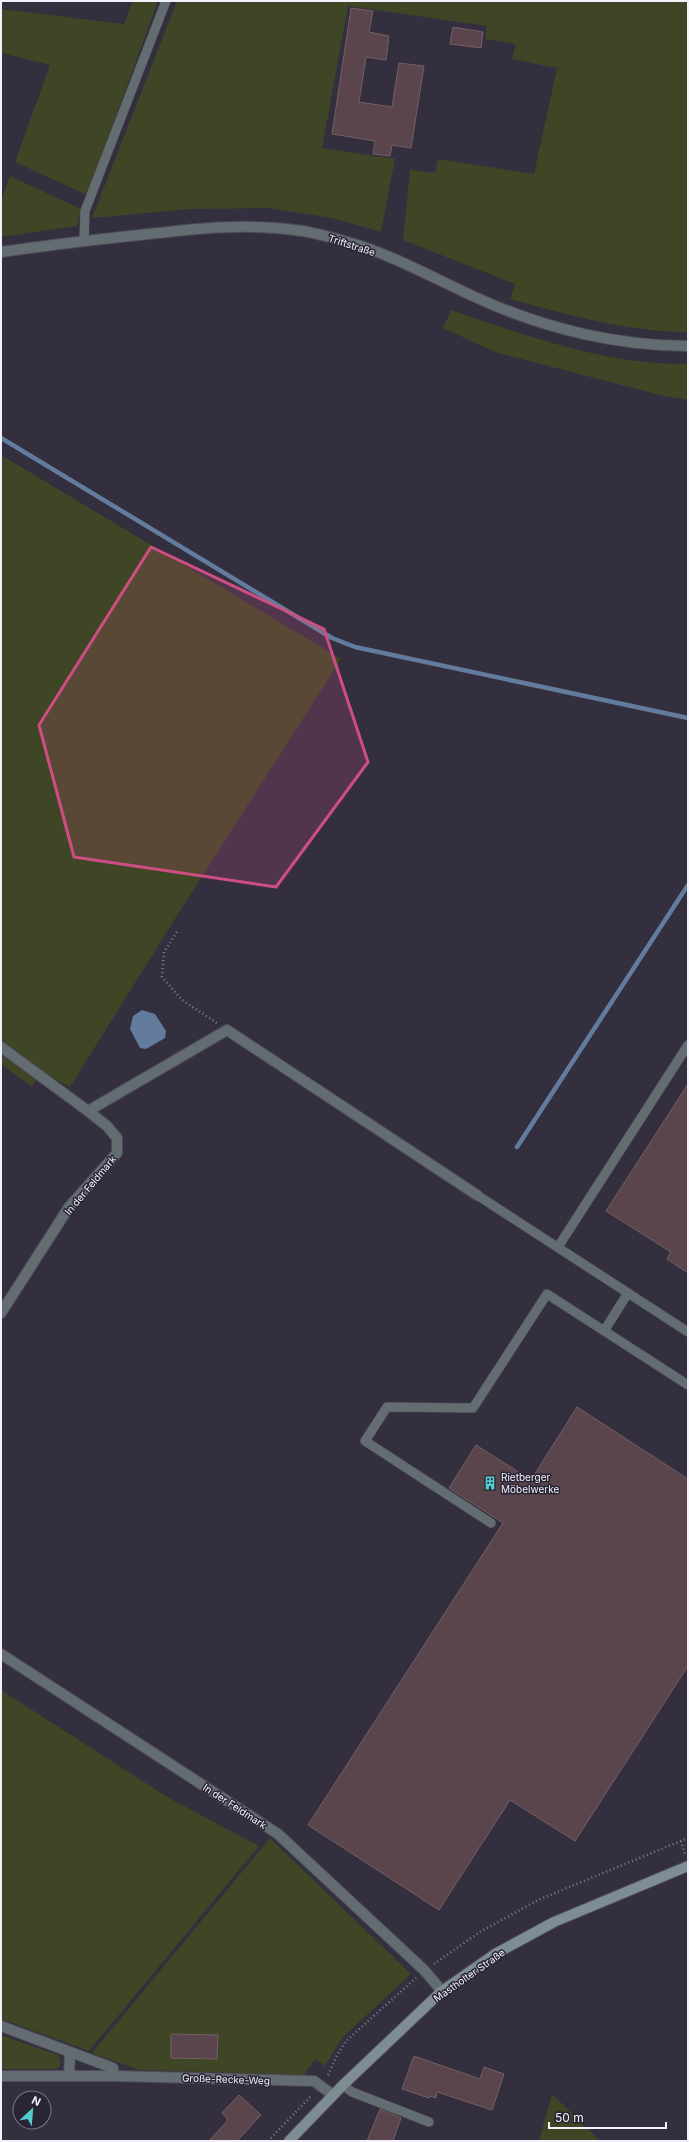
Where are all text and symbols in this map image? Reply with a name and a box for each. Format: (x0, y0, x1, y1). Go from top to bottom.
street label: Triftstraße (327, 232, 377, 258)
street label: In der Feldmark (62, 1153, 119, 1217)
place label: Rietberger Möbelwerke (501, 1471, 559, 1495)
building icon: Rietberger Möbelwerke (482, 1475, 498, 1491)
street label: In der Feldmark (201, 1781, 270, 1831)
street label: Mastholter Straße (431, 1946, 507, 2004)
street label: Große-Recke-Weg (182, 2071, 270, 2087)
north arrow (12, 2090, 52, 2130)
text: N (30, 2093, 43, 2109)
scale bar (549, 2104, 666, 2130)
text: 50 m (555, 2110, 584, 2125)

